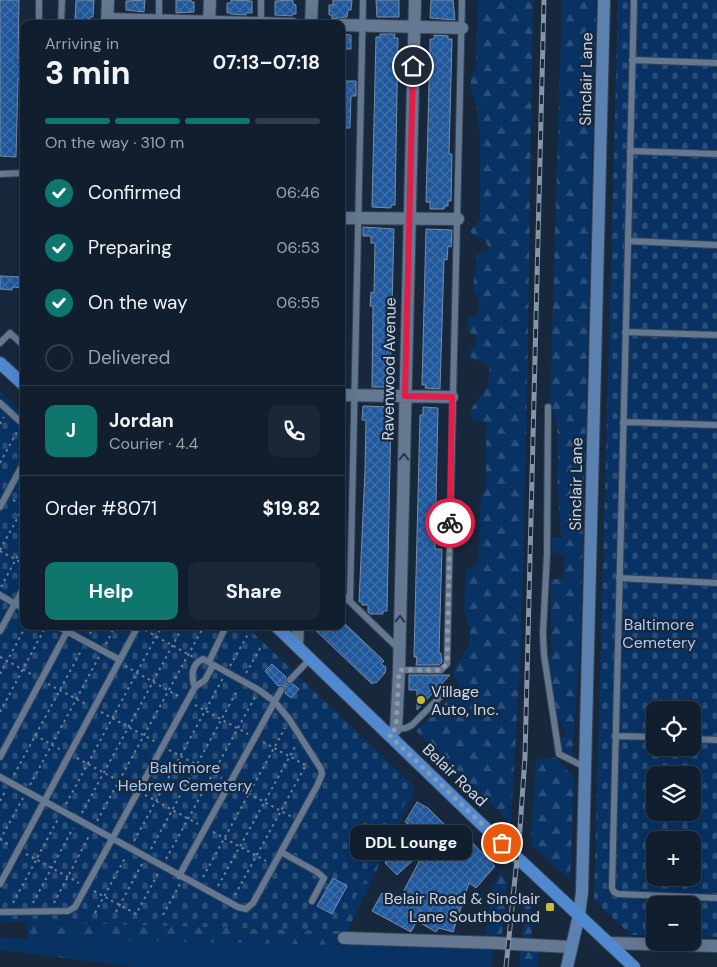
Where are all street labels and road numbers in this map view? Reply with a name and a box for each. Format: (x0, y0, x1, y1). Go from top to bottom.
street label: Sinclair Lane (575, 32, 597, 126)
street label: Ravenwood Avenue (377, 297, 401, 441)
street label: Sinclair Lane (565, 437, 587, 531)
street label: Belair Road (418, 739, 492, 811)

